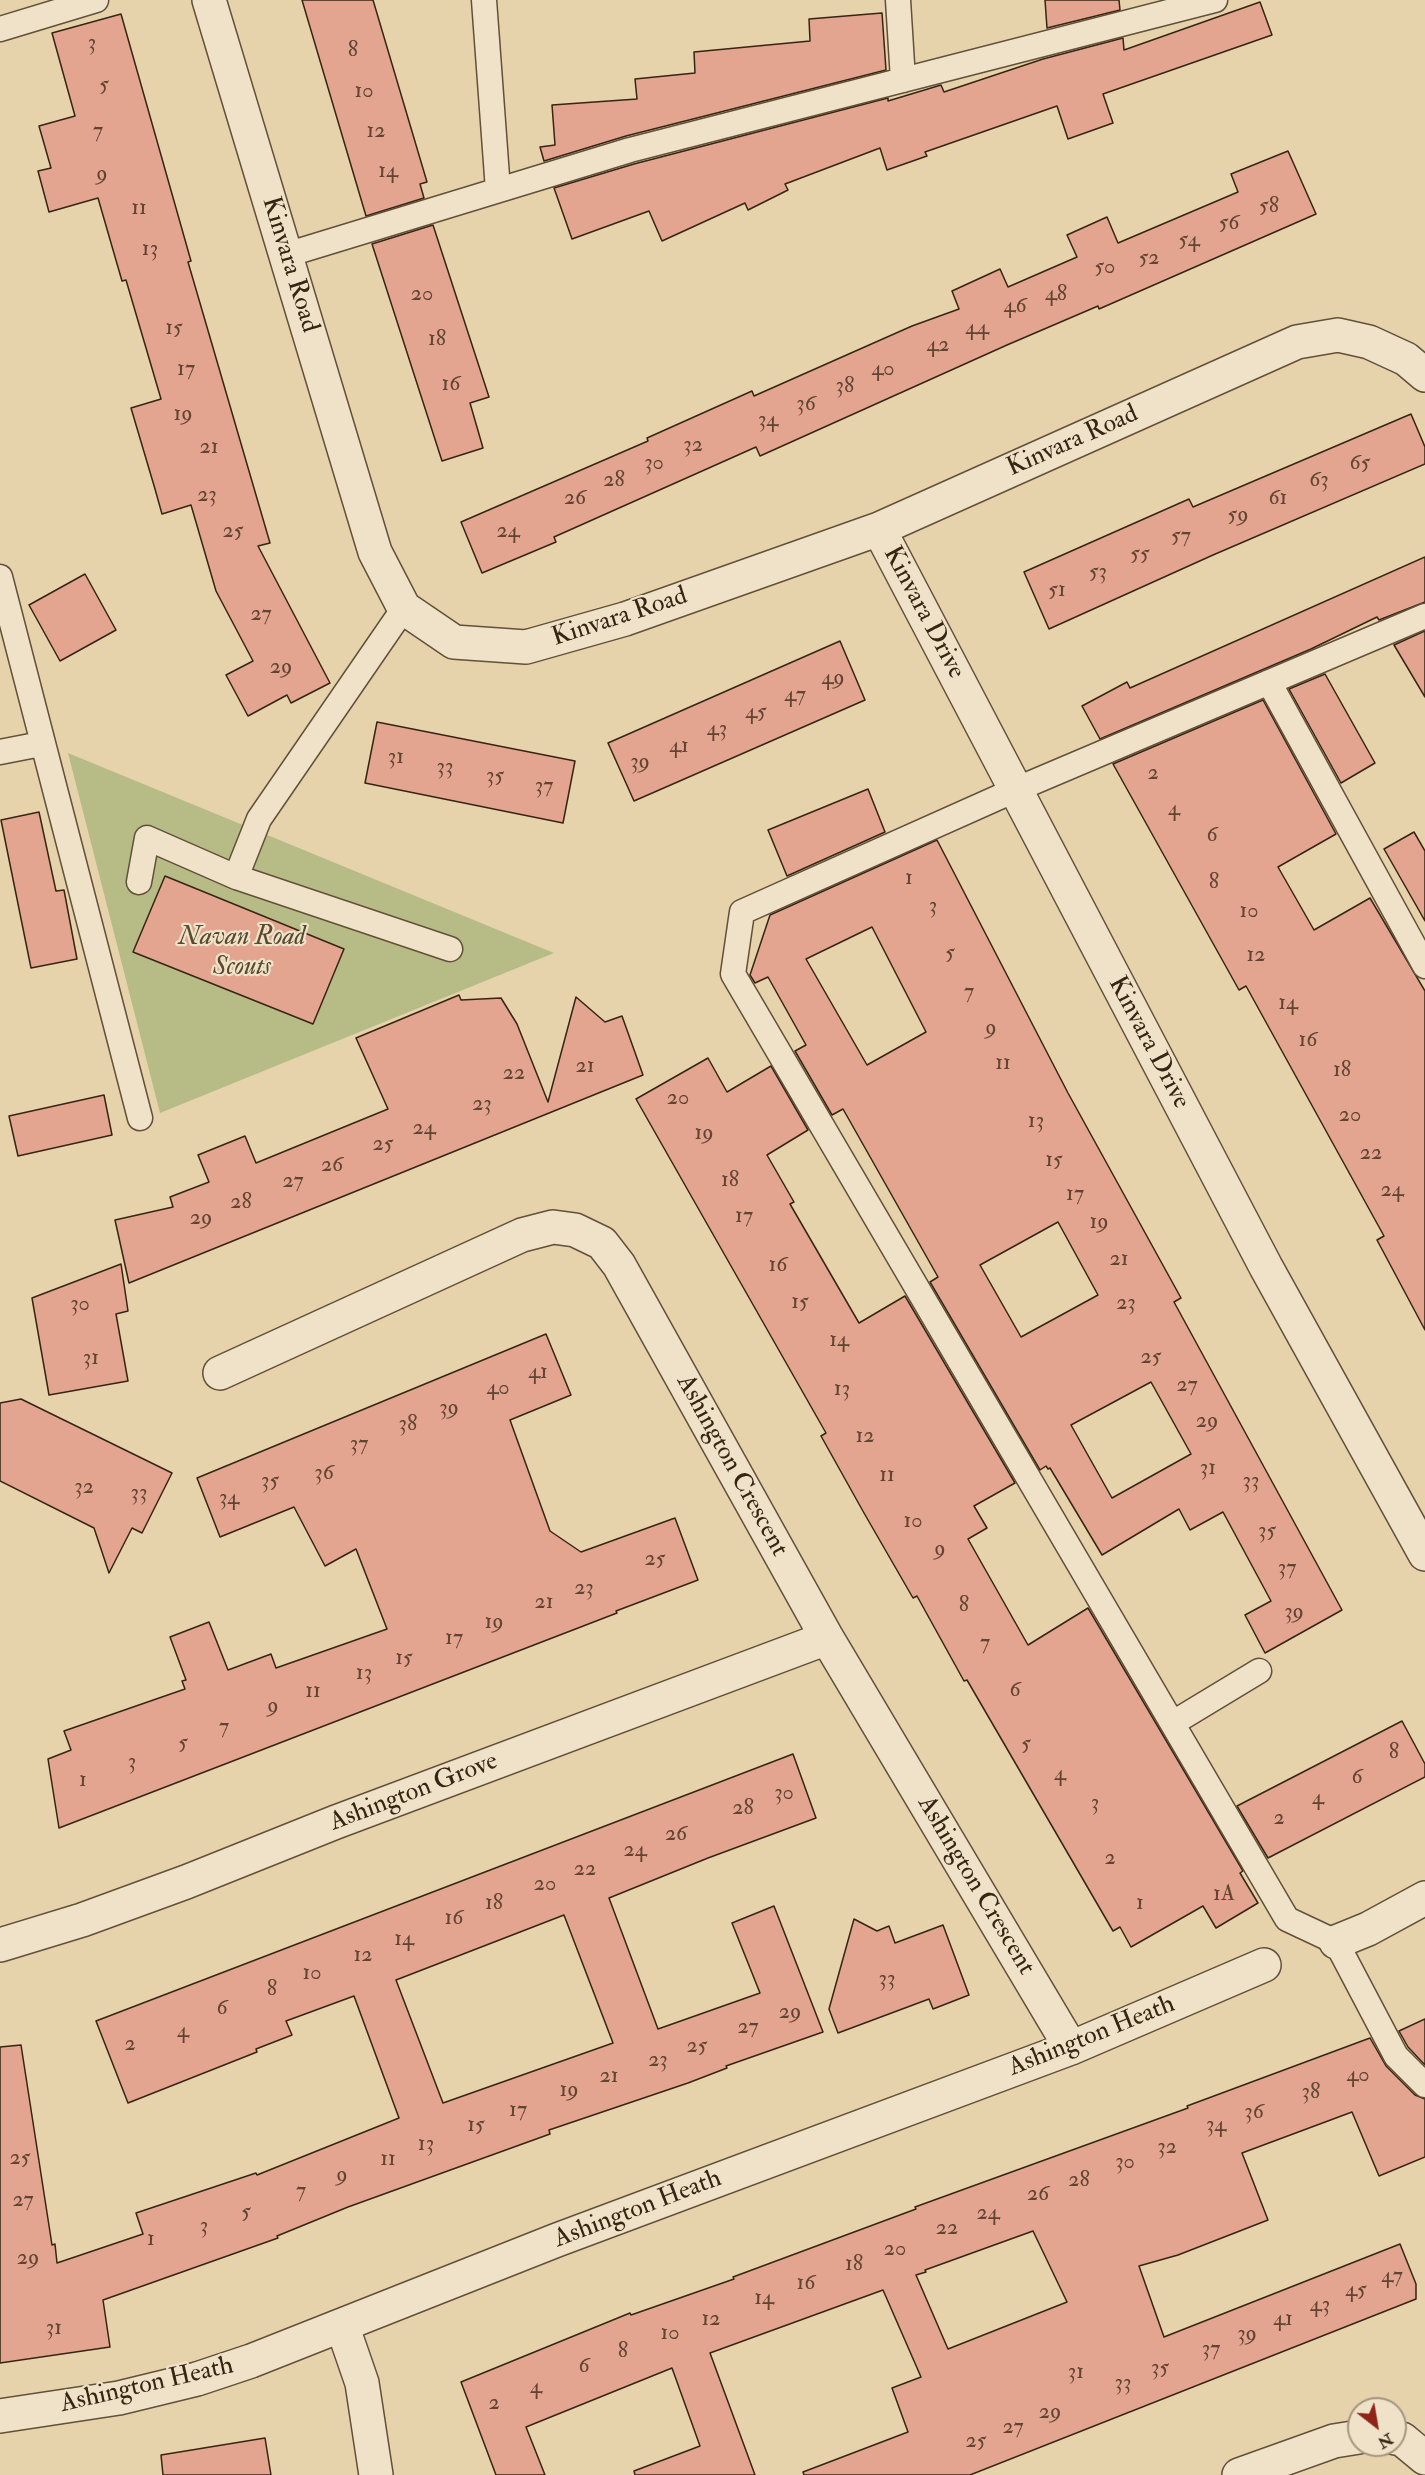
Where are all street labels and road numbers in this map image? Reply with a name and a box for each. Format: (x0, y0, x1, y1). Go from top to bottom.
street label: Kinvara Road (254, 193, 324, 337)
street label: Kinvara Road (1003, 399, 1143, 485)
street label: Kinvara Drive (875, 542, 971, 684)
street label: Kinvara Road (549, 582, 691, 654)
street label: Kinvara Drive (1100, 972, 1196, 1114)
street label: Ashington Crescent (668, 1370, 794, 1562)
street label: Ashington Grove (326, 1747, 502, 1839)
street label: Ashington Crescent (909, 1791, 1041, 1981)
street label: Ashington Heath (1004, 1989, 1180, 2085)
street label: Ashington Heath (550, 2164, 726, 2256)
street label: Ashington Heath (58, 2351, 236, 2421)

